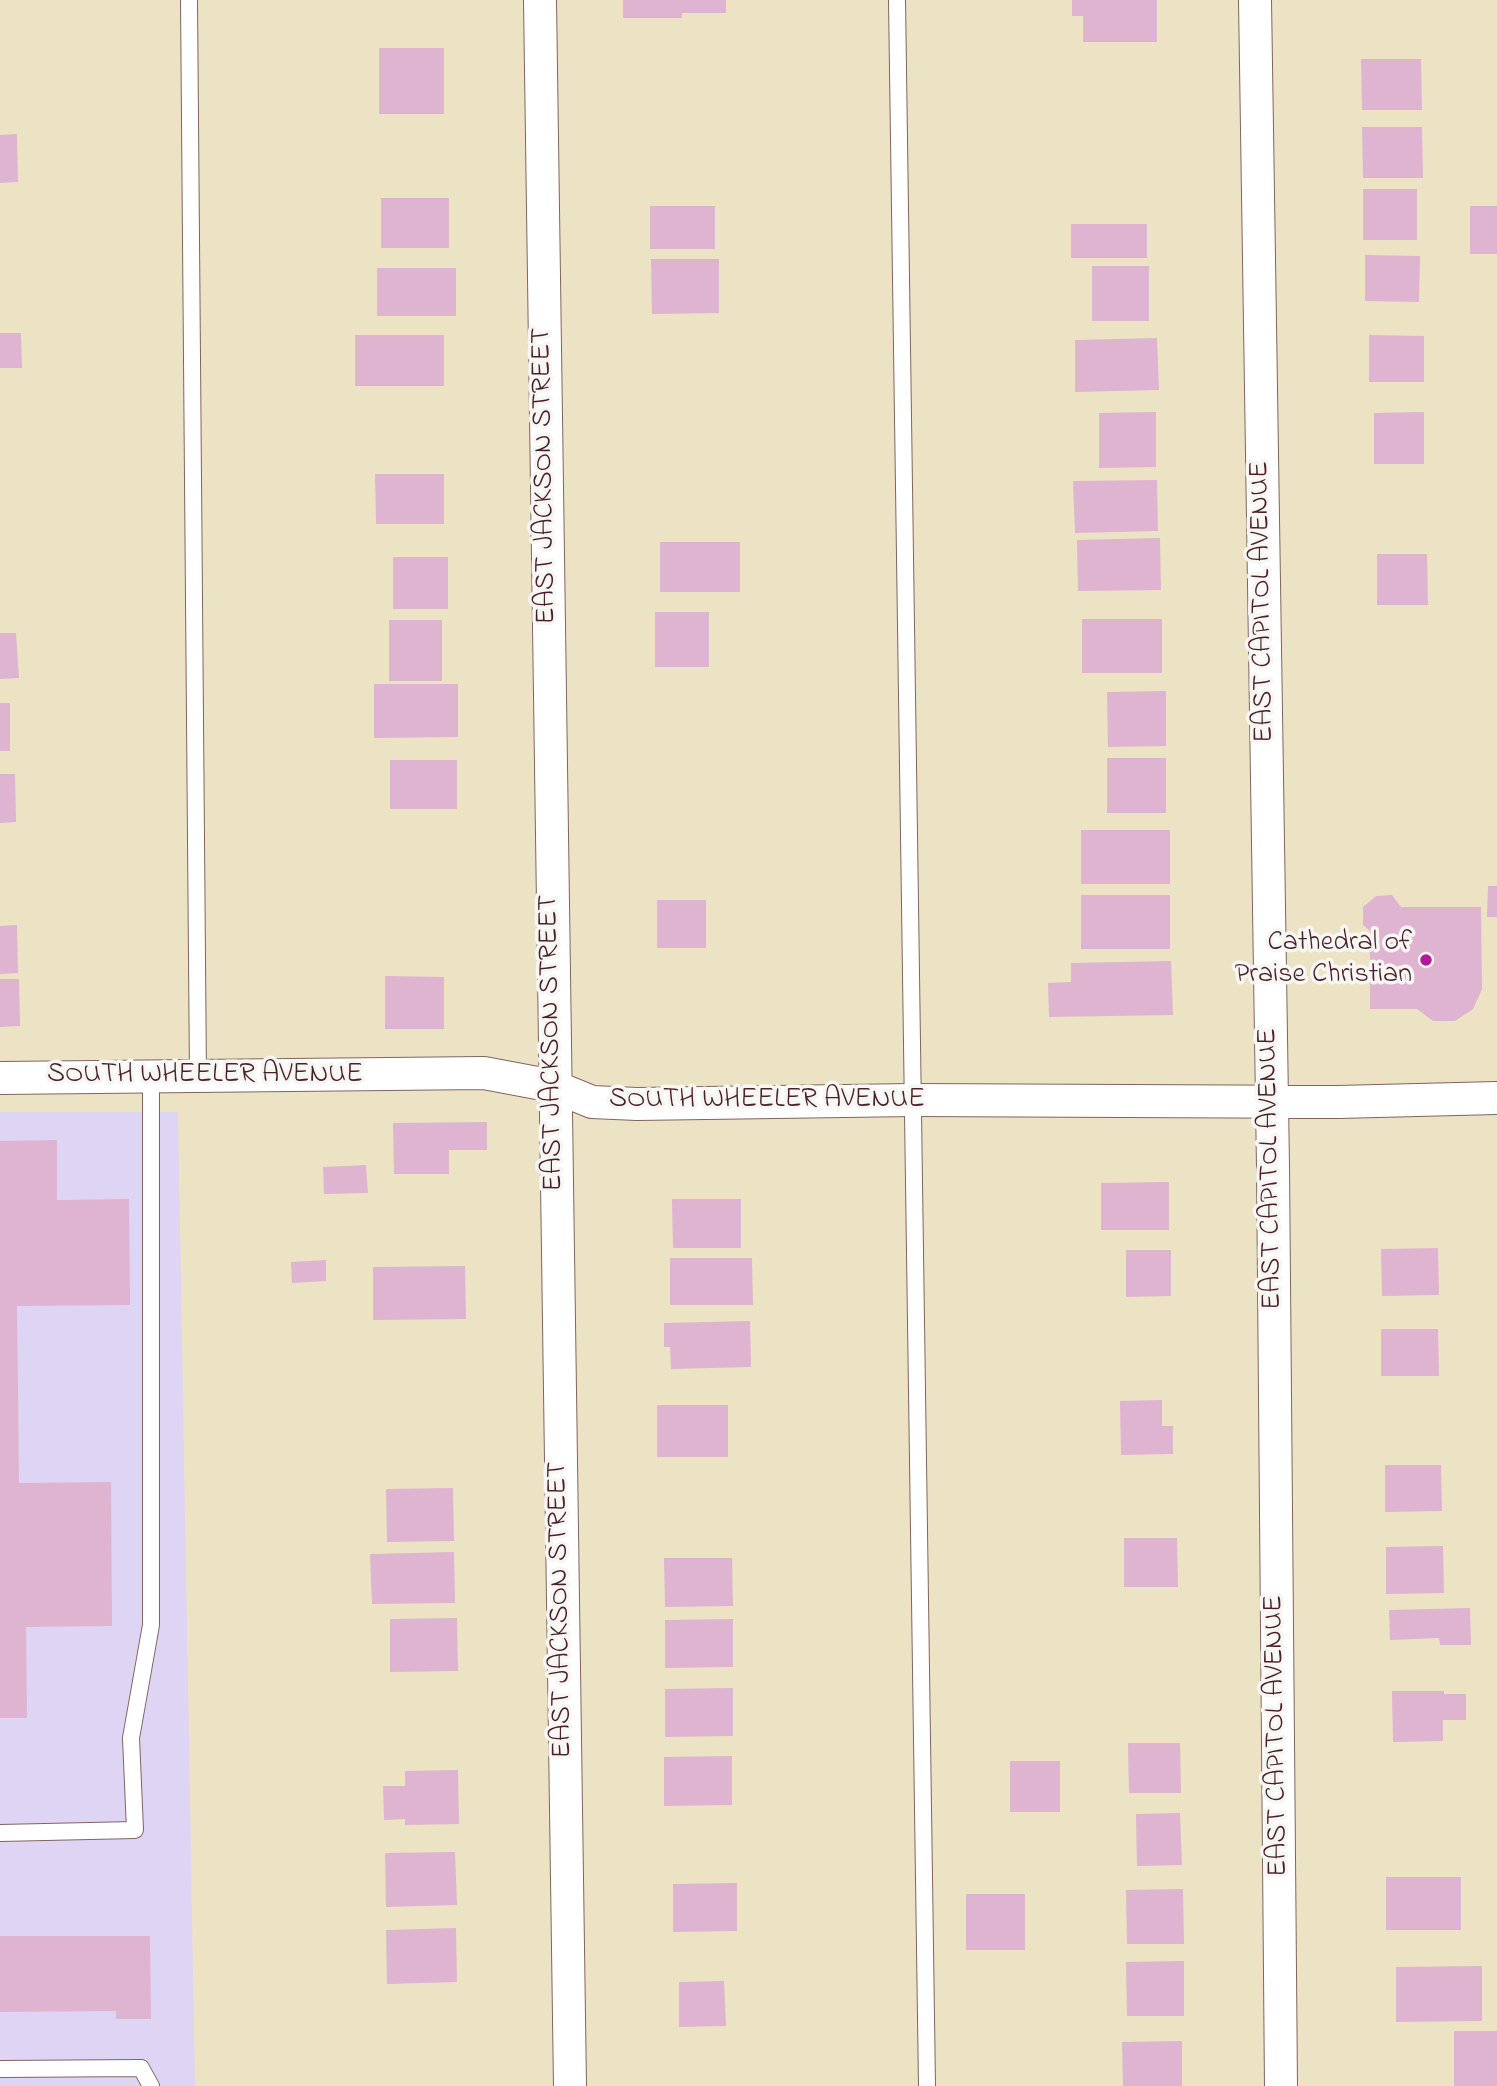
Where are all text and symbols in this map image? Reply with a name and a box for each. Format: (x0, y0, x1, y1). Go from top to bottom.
street label: EAST JACKSON STREET (527, 327, 565, 625)
street label: EAST CAPITOL AVENUE (1245, 461, 1283, 743)
street label: EAST JACKSON STREET (534, 894, 572, 1192)
place label: Cathedral of Praise Christian (1235, 927, 1412, 993)
marker: Cathedral of Praise Christian (1418, 952, 1434, 968)
street label: EAST CAPITOL AVENUE (1253, 1028, 1291, 1310)
street label: SOUTH WHEELER AVENUE (47, 1059, 363, 1093)
street label: SOUTH WHEELER AVENUE (609, 1084, 925, 1118)
street label: EAST JACKSON STREET (543, 1461, 581, 1759)
street label: EAST CAPITOL AVENUE (1259, 1595, 1297, 1877)

